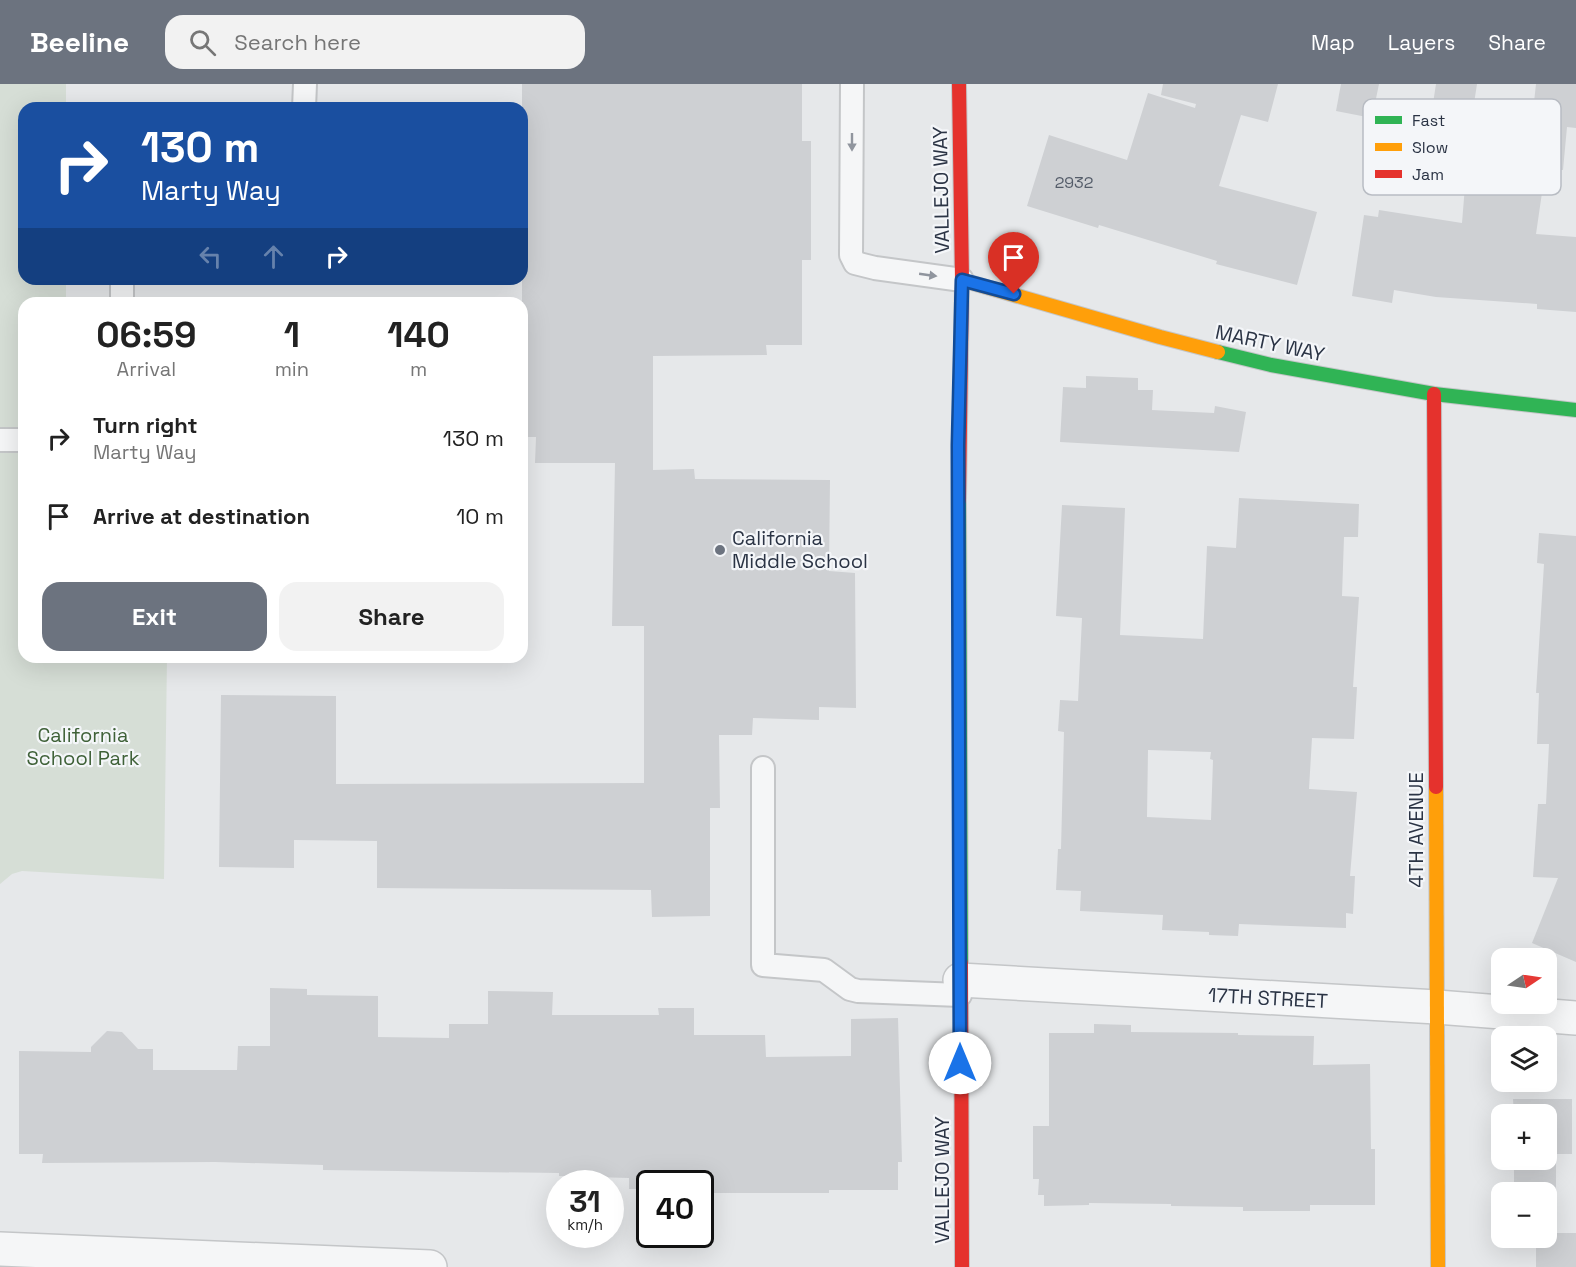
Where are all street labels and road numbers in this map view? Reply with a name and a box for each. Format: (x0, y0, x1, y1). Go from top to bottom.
street label: VALLEJO WAY (927, 126, 955, 254)
street label: MARTY WAY (1213, 319, 1327, 367)
street label: 4TH AVENUE (1403, 772, 1429, 888)
street label: 17TH STREET (1207, 982, 1329, 1014)
street label: VALLEJO WAY (929, 1116, 955, 1244)

